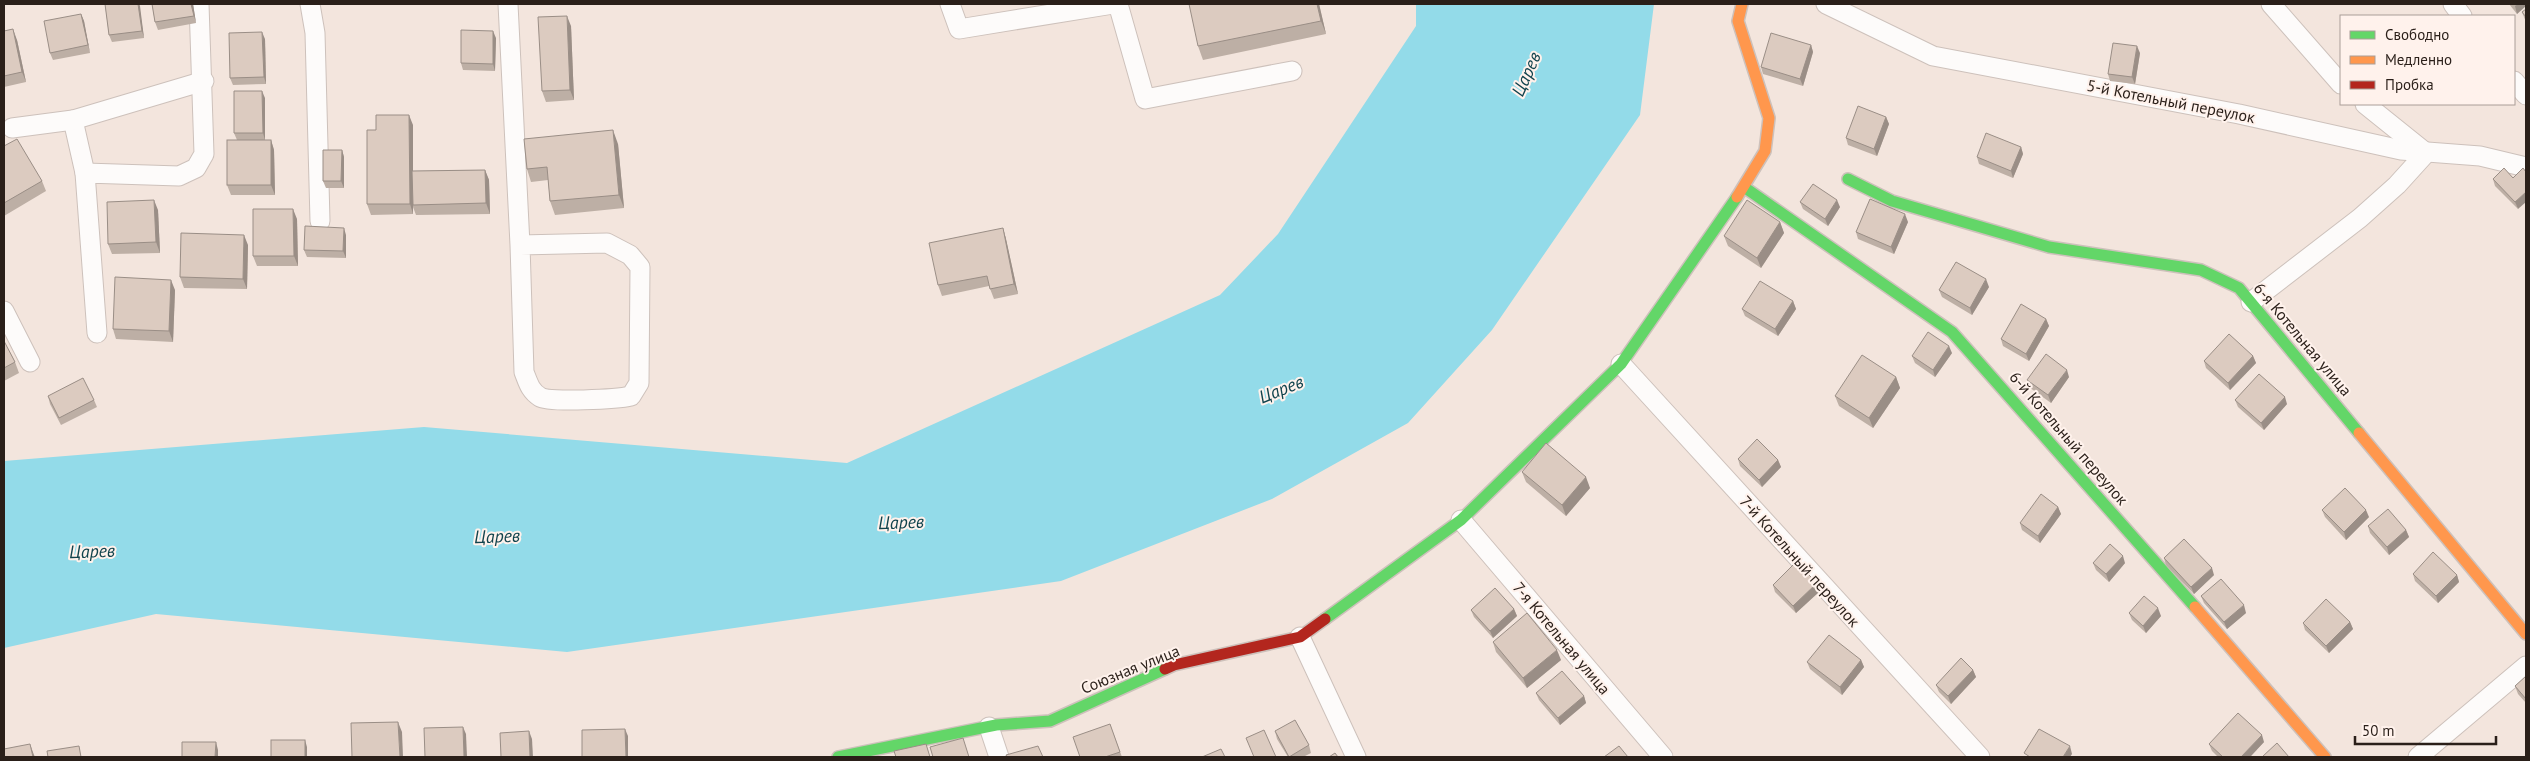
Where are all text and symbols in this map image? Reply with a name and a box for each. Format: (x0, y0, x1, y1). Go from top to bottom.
legend (2340, 15, 2515, 105)
text: Свободно (2385, 25, 2449, 44)
water label: Царев (1506, 48, 1546, 100)
text: Медленно (2385, 50, 2452, 69)
street label: 5-й Котельный переулок (2085, 75, 2257, 127)
text: Пробка (2385, 75, 2434, 94)
street label: 6-я Котельная улица (2250, 278, 2356, 400)
street label: 6-й Котельный переулок (2005, 367, 2133, 509)
water label: Царев (1255, 370, 1307, 408)
street label: 7-й Котельный переулок (1736, 491, 1864, 631)
water label: Царев (877, 510, 925, 534)
water label: Царев (473, 524, 521, 548)
water label: Царев (68, 539, 116, 563)
street label: 7-я Котельная улица (1509, 578, 1615, 698)
street label: Союзная улица (1078, 640, 1182, 698)
scale bar (2355, 714, 2496, 746)
text: 50 m (2362, 721, 2395, 740)

